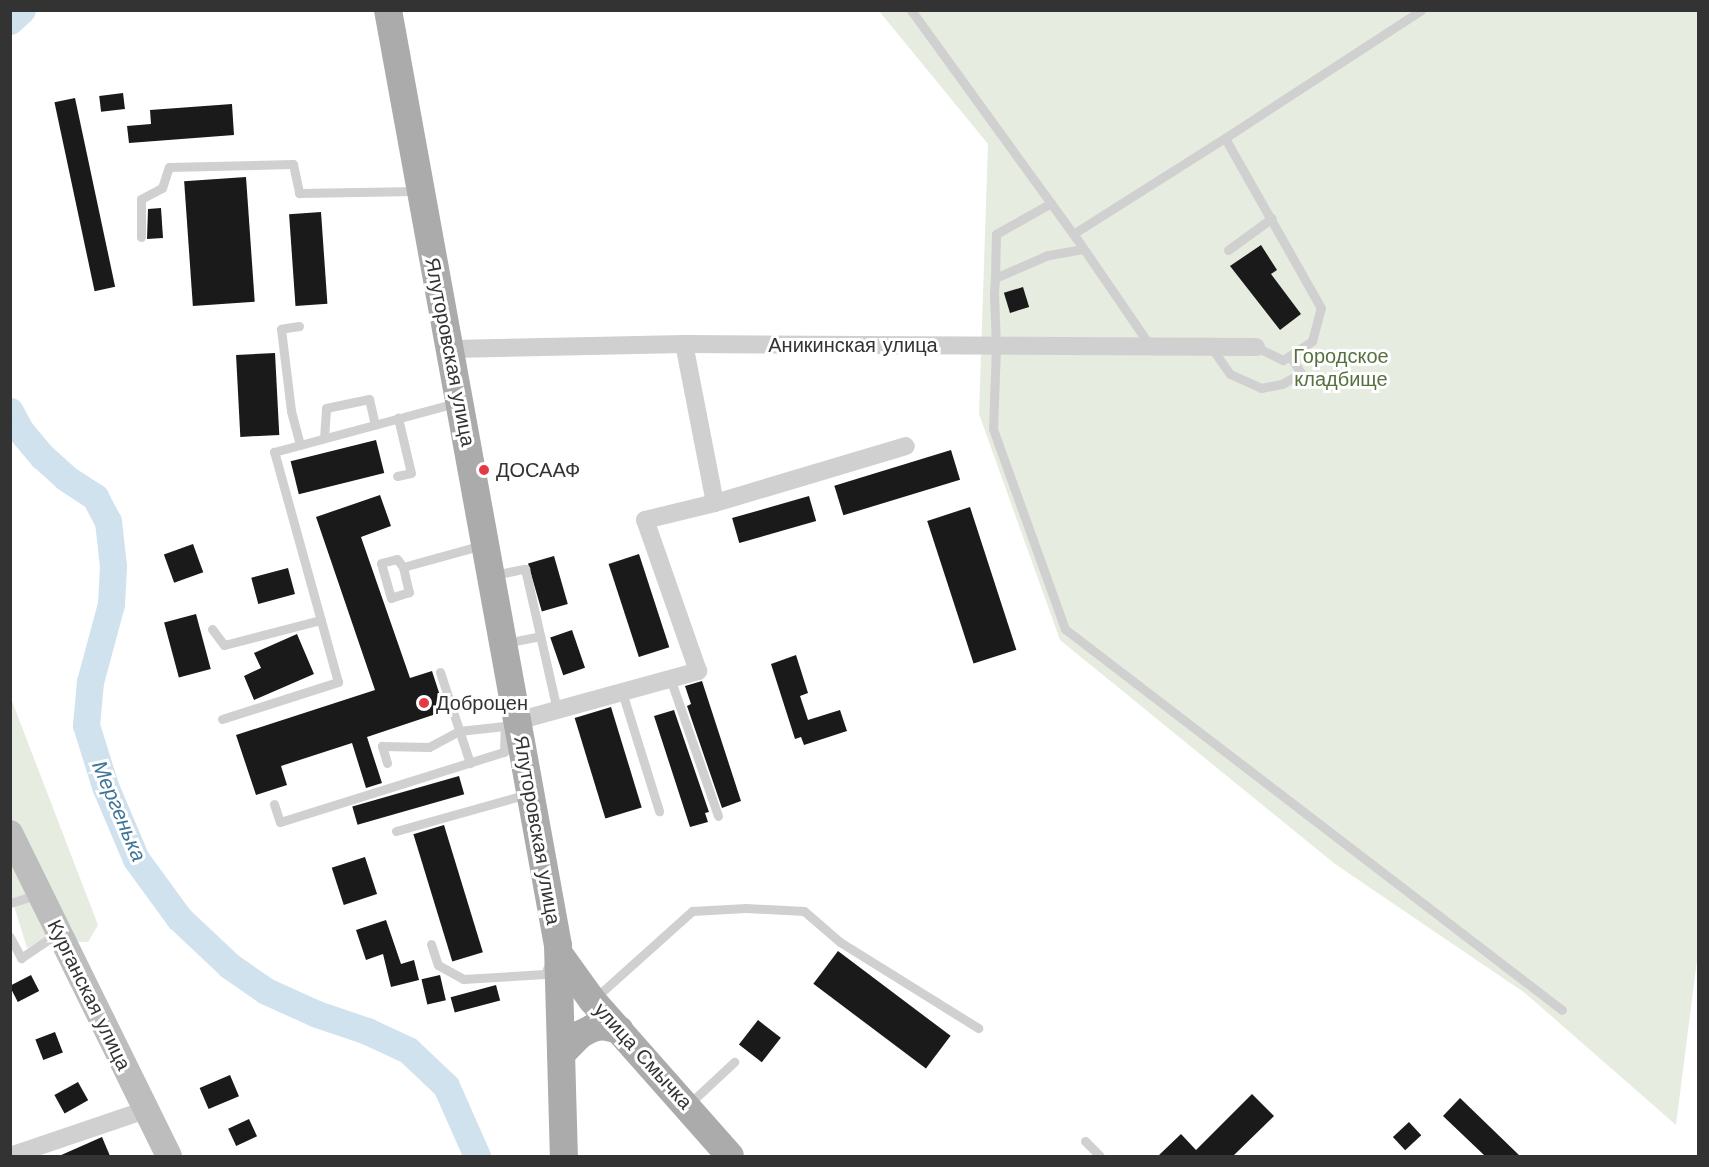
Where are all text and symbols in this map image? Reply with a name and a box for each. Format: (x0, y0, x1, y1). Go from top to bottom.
street label: Ялуторовская улица (420, 256, 480, 448)
street label: Аникинская улица (768, 333, 938, 357)
park label: Городское кладбище (1293, 345, 1389, 392)
place label: ДОСААФ (496, 458, 580, 482)
marker: ДОСААФ (477, 463, 491, 477)
place label: Доброцен (436, 691, 528, 715)
marker: Доброцен (417, 696, 431, 710)
street label: Ялуторовская улица (509, 733, 565, 927)
water label: Мергенька (87, 757, 151, 865)
street label: Курганская улица (42, 916, 136, 1074)
street label: улица Смычка (589, 998, 697, 1114)

